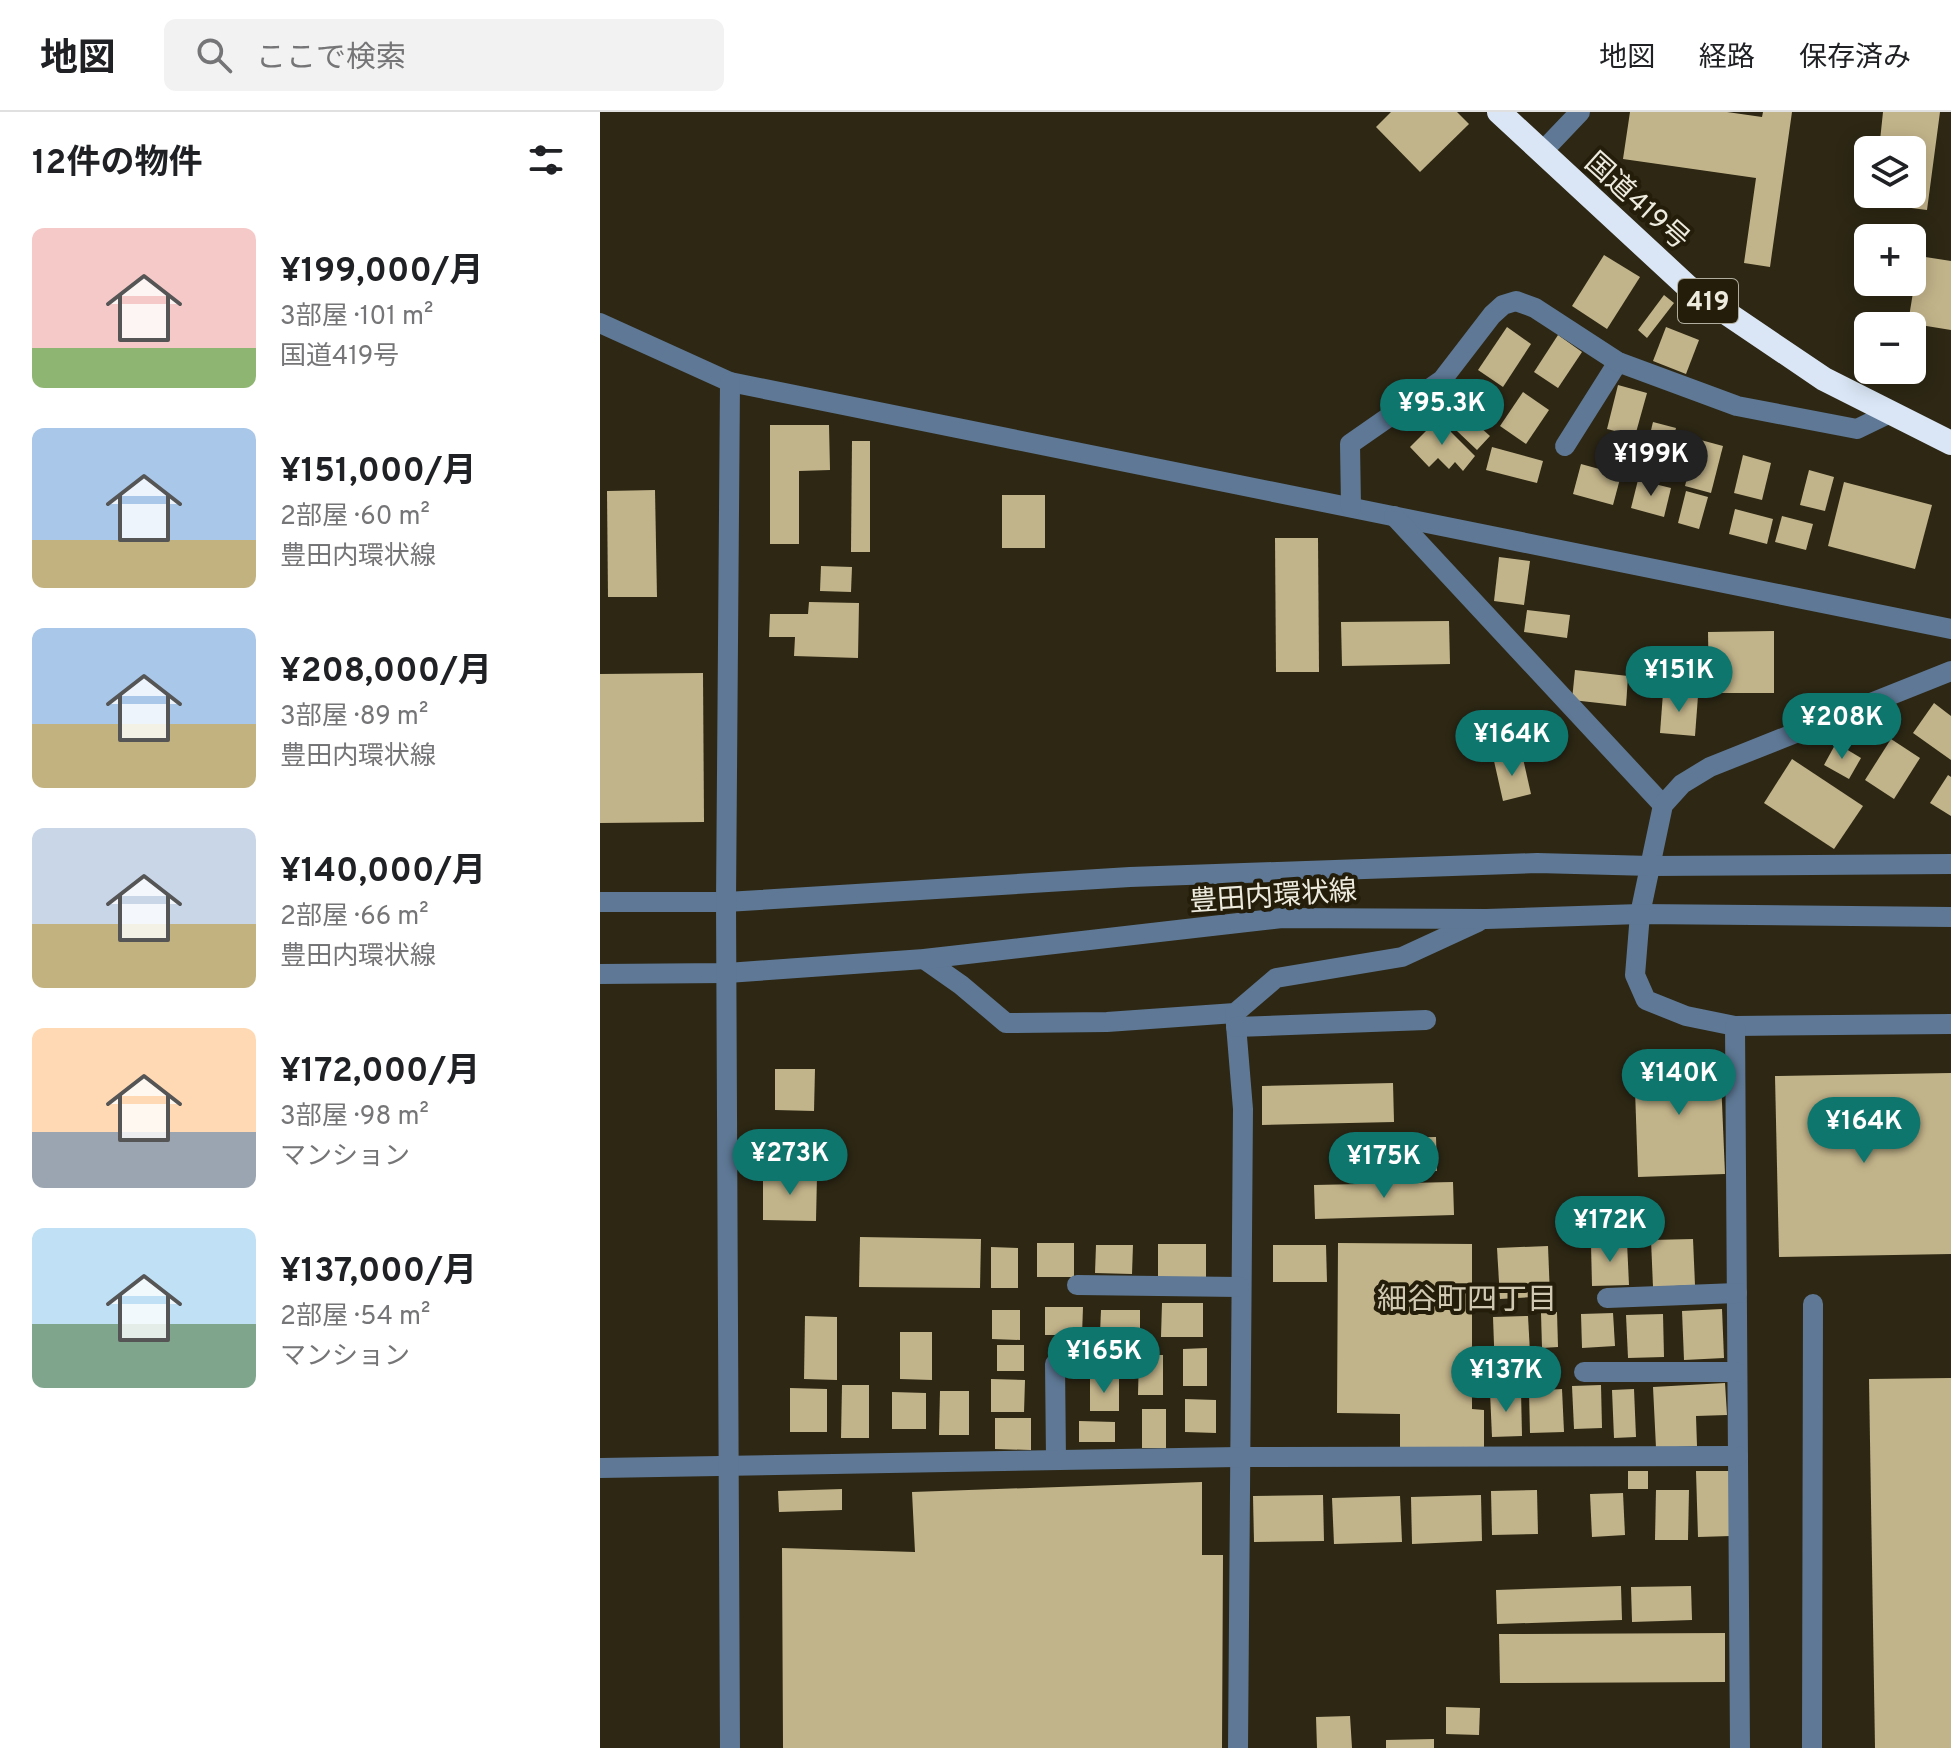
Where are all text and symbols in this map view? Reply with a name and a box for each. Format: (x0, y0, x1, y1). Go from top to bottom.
search box (164, 19, 724, 91)
icon: search (192, 33, 236, 77)
text: 地図 (40, 36, 116, 85)
text: ここで検索 (256, 41, 406, 78)
text: 地図 (1599, 41, 1655, 77)
text: 経路 (1699, 41, 1755, 77)
text: 保存済み (1799, 41, 1911, 77)
map controls (1854, 136, 1926, 384)
button: layers (1854, 136, 1926, 208)
icon: filters (524, 138, 568, 182)
text: 12件の物件 (32, 143, 202, 186)
street label: 国道419号 (1576, 146, 1696, 259)
button: + (1854, 224, 1926, 296)
text: ¥199,000/月 (280, 251, 484, 294)
icon: home (96, 260, 192, 356)
road number: 419 (1678, 279, 1738, 323)
text: 3部屋 · 101 m² (280, 301, 434, 334)
button: − (1854, 312, 1926, 384)
text: 国道419号 (280, 341, 399, 374)
pin: ¥95.3K (1377, 379, 1507, 447)
text: ¥95.3K (1398, 388, 1486, 421)
pin: ¥199K (1595, 430, 1707, 498)
text: ¥199K (1613, 439, 1689, 472)
text: ¥151,000/月 (280, 451, 477, 494)
icon: home (96, 460, 192, 556)
text: 2部屋 · 60 m² (280, 501, 430, 534)
text: 豊田内環状線 (280, 541, 436, 574)
pin: ¥151K (1623, 646, 1735, 714)
text: ¥208,000/月 (280, 651, 492, 694)
text: ¥151K (1644, 655, 1714, 688)
icon: home (96, 660, 192, 756)
pin: ¥208K (1786, 693, 1898, 761)
text: 3部屋 · 89 m² (280, 701, 428, 734)
text: ¥208K (1800, 702, 1884, 735)
pin: ¥164K (1456, 710, 1568, 778)
text: ¥164K (1473, 719, 1551, 752)
text: 豊田内環状線 (280, 741, 436, 774)
text: ¥140,000/月 (280, 851, 486, 894)
icon: home (96, 860, 192, 956)
street label: 豊田内環状線 (1188, 874, 1358, 922)
text: 2部屋 · 66 m² (280, 901, 429, 934)
text: 豊田内環状線 (280, 941, 436, 974)
pin: ¥140K (1623, 1049, 1735, 1117)
text: ¥172,000/月 (280, 1051, 480, 1094)
text: ¥140K (1640, 1058, 1718, 1091)
icon: home (96, 1060, 192, 1156)
pin: ¥164K (1808, 1097, 1920, 1165)
text: 3部屋 · 98 m² (280, 1101, 429, 1134)
text: ¥164K (1825, 1106, 1903, 1139)
pin: ¥273K (734, 1129, 846, 1197)
pin: ¥175K (1328, 1132, 1440, 1200)
text: ¥273K (751, 1138, 829, 1171)
text: マンション (280, 1141, 410, 1174)
text: ¥175K (1347, 1141, 1421, 1174)
pin: ¥172K (1554, 1196, 1666, 1264)
text: ¥172K (1573, 1205, 1647, 1238)
text: ¥137,000/月 (280, 1251, 477, 1294)
icon: home (96, 1260, 192, 1356)
district label: 細谷町四丁目 (1377, 1283, 1557, 1320)
text: 2部屋 · 54 m² (280, 1301, 431, 1334)
pin: ¥165K (1048, 1327, 1160, 1395)
text: ¥165K (1066, 1336, 1142, 1369)
text: マンション (280, 1341, 410, 1374)
pin: ¥137K (1450, 1346, 1562, 1414)
text: ¥137K (1469, 1355, 1543, 1388)

